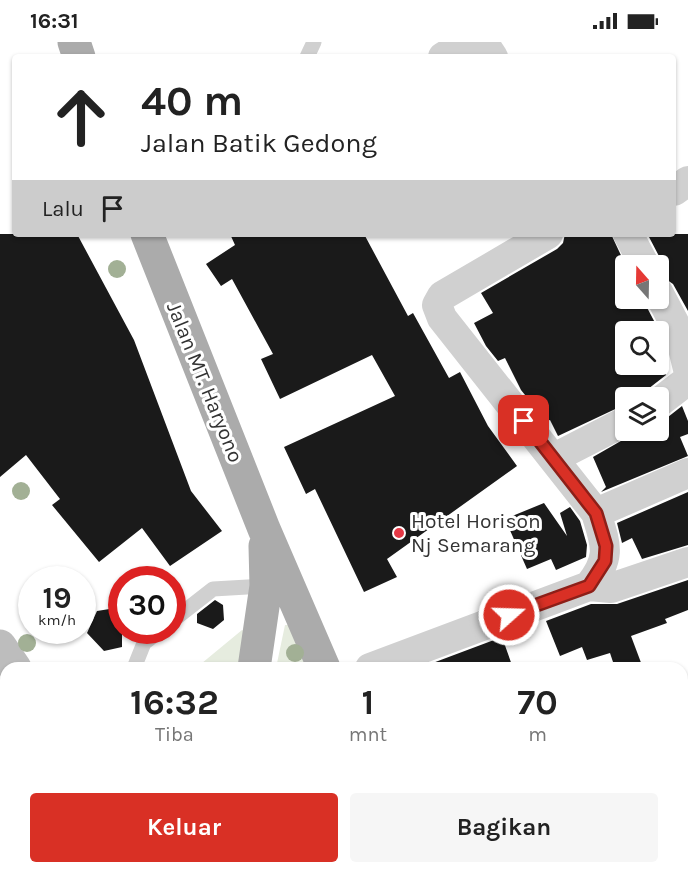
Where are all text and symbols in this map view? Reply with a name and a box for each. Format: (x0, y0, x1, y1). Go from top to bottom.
text: 16:31 (30, 8, 79, 34)
text: 40 m (141, 76, 243, 126)
icon: ahead (42, 78, 120, 156)
text: Jalan Batik Gedong (141, 127, 377, 159)
icon: arrive (96, 192, 129, 225)
text: Lalu (42, 196, 84, 222)
north arrow (615, 255, 669, 309)
map controls (615, 255, 669, 441)
street label: Jalan MT. Haryono (162, 298, 248, 466)
button: search (615, 321, 669, 375)
button: layers (615, 387, 669, 441)
pin (498, 395, 549, 446)
icon: arrive (507, 404, 540, 437)
place label: Hotel Horison Nj Semarang (411, 509, 541, 557)
marker: Hotel Horison Nj Semarang (392, 526, 406, 540)
speed limit sign: 30 (108, 566, 186, 644)
text: 19 (42, 580, 71, 616)
position arrow (477, 583, 541, 647)
text: km/h (38, 611, 76, 629)
text: 16:32 (130, 681, 219, 723)
text: 1 (362, 681, 374, 723)
text: 70 (517, 681, 558, 723)
text: Tiba (155, 723, 194, 746)
text: mnt (349, 723, 387, 746)
text: m (528, 723, 547, 746)
button: Keluar (30, 793, 338, 862)
button: Bagikan (350, 793, 658, 862)

